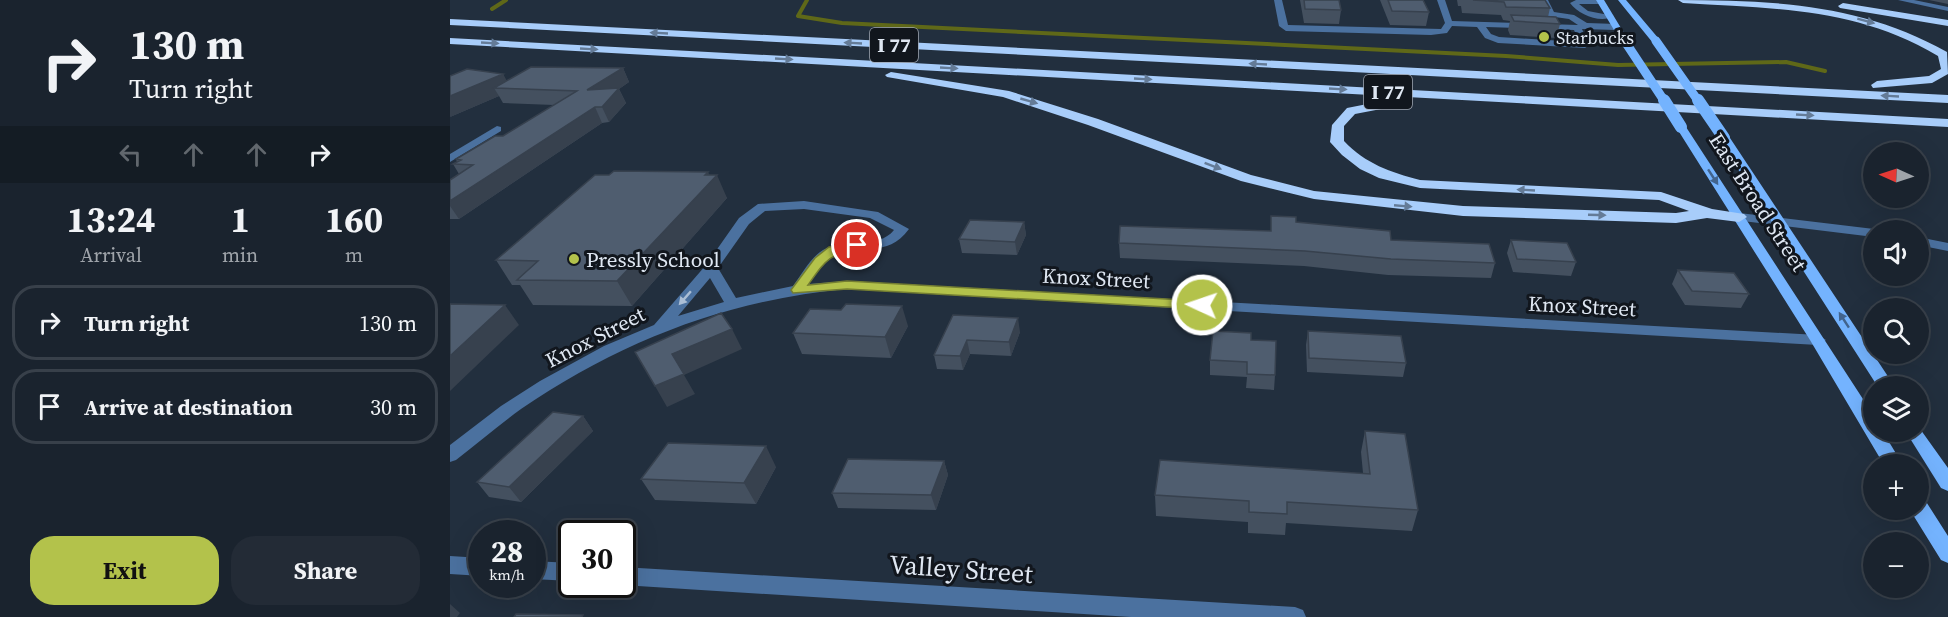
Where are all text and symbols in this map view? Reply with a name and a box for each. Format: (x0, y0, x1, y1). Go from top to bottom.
text: 130 m (129, 15, 244, 73)
one-way arrow (1857, 17, 1875, 27)
icon: right (30, 24, 108, 102)
place label: Starbucks (1556, 25, 1634, 50)
one-way arrow (649, 28, 668, 37)
road number: I 77 (870, 28, 918, 62)
marker: Starbucks (1537, 30, 1551, 44)
one-way arrow (844, 38, 863, 47)
one-way arrow (481, 39, 500, 48)
one-way arrow (580, 44, 599, 53)
one-way arrow (774, 55, 793, 64)
one-way arrow (1248, 59, 1267, 68)
one-way arrow (939, 64, 958, 73)
text: Turn right (129, 70, 253, 107)
one-way arrow (1134, 74, 1153, 83)
road number: I 77 (1364, 75, 1412, 109)
one-way arrow (1328, 85, 1347, 94)
one-way arrow (1880, 91, 1899, 101)
one-way arrow (1020, 97, 1038, 106)
one-way arrow (1796, 110, 1815, 120)
street label: East Broad Street (1702, 127, 1814, 277)
icon: left (114, 138, 147, 171)
icon: ahead (177, 138, 210, 171)
icon: ahead (240, 138, 273, 171)
icon: right (303, 138, 336, 171)
north arrow (1863, 142, 1929, 208)
map controls (1863, 142, 1929, 598)
one-way arrow (1204, 161, 1222, 171)
one-way arrow (1707, 168, 1719, 184)
one-way arrow (1516, 186, 1535, 195)
text: 13:24 (67, 195, 155, 244)
text: 1 (230, 195, 250, 244)
text: 160 (325, 195, 383, 244)
one-way arrow (1393, 201, 1412, 211)
one-way arrow (1588, 211, 1607, 220)
pin (831, 219, 882, 270)
button: sound (1863, 220, 1929, 286)
icon: arrive (840, 228, 873, 261)
text: Arrival (80, 241, 142, 269)
text: min (222, 241, 258, 269)
text: m (345, 241, 363, 269)
place label: Pressly School (586, 245, 720, 274)
marker: Pressly School (567, 252, 581, 266)
street label: Knox Street (1041, 261, 1151, 295)
position arrow (1170, 273, 1234, 337)
street label: Knox Street (1527, 289, 1637, 323)
one-way arrow (679, 290, 692, 305)
button: search (1863, 298, 1929, 364)
street label: Knox Street (540, 299, 650, 374)
icon: right (33, 306, 66, 339)
text: Turn right (84, 308, 189, 338)
text: 130 m (359, 308, 417, 338)
one-way arrow (1838, 312, 1849, 328)
button: layers (1863, 376, 1929, 442)
icon: arrive (33, 390, 66, 423)
text: Arrive at destination (84, 392, 293, 422)
text: 30 m (370, 392, 417, 422)
button: + (1863, 454, 1929, 520)
speed limit sign: 30 (558, 520, 636, 598)
text: 28 (491, 531, 523, 572)
button: − (1863, 532, 1929, 598)
button: Exit (30, 536, 219, 605)
button: Share (231, 536, 420, 605)
street label: Valley Street (888, 546, 1035, 592)
text: km/h (489, 564, 525, 585)

